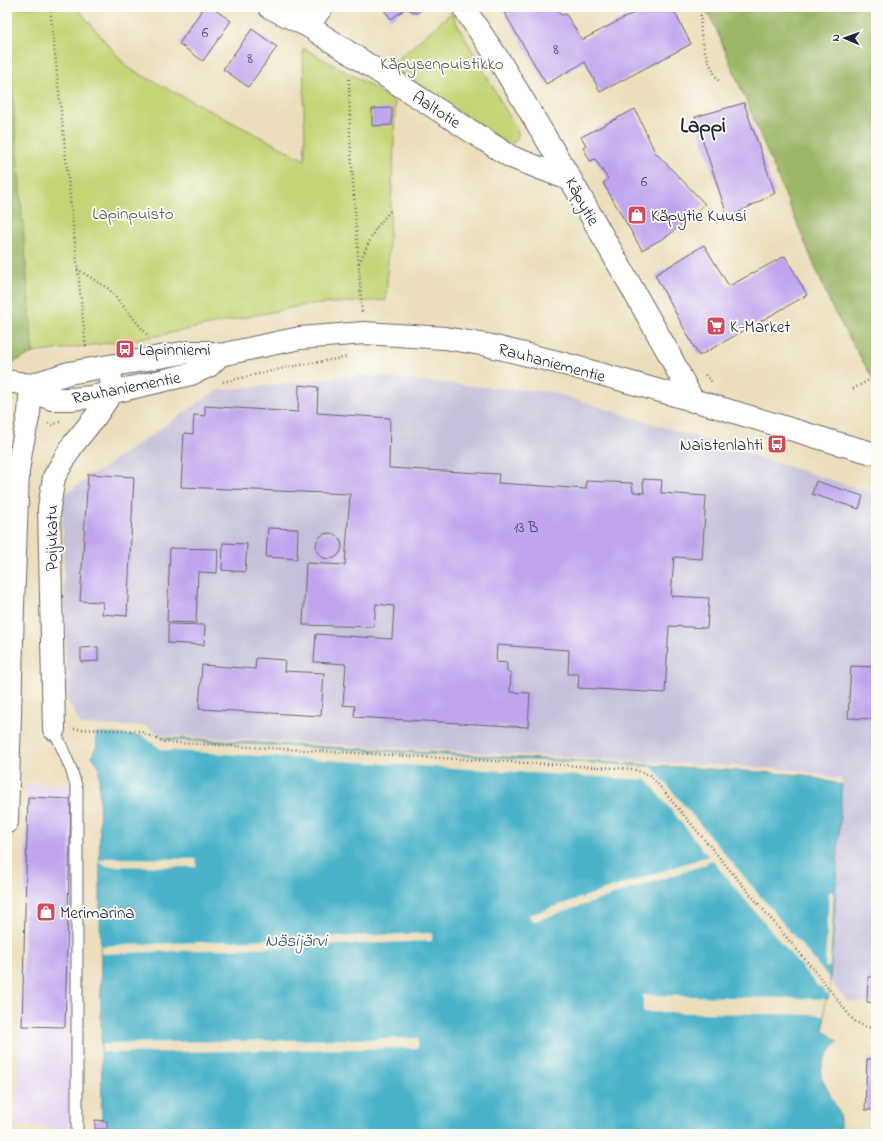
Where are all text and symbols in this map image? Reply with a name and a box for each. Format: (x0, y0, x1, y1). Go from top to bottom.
north arrow (825, 18, 865, 58)
house number: 6 (202, 22, 209, 44)
text: N (828, 34, 844, 42)
house number: 8 (553, 39, 559, 61)
house number: 8 (247, 48, 253, 70)
park label: Käpysenpuistikko (380, 52, 504, 78)
street label: Aaltotie (407, 85, 466, 136)
district label: Lappi (680, 112, 726, 142)
house number: 6 (641, 171, 648, 193)
street label: Käpytie (557, 173, 605, 231)
park label: Lapinpuisto (92, 202, 174, 227)
shop icon: Käpytie Kuusi (626, 204, 648, 226)
place label: Käpytie Kuusi (651, 204, 747, 230)
supermarket icon: K-Market (705, 315, 727, 337)
place label: K-Market (730, 315, 790, 340)
street label: Rauhaniementie (495, 337, 608, 390)
bus stop icon: Lapinniemi (114, 338, 136, 360)
place label: Lapinniemi (139, 338, 210, 363)
street label: Rauhaniementie (70, 366, 183, 411)
place label: Naistenlahti (680, 433, 763, 458)
bus stop icon: Naistenlahti (766, 433, 788, 455)
street label: Poijukatu (40, 505, 65, 571)
house number: 13 B (514, 517, 538, 539)
shop icon: Merimarina (35, 901, 57, 923)
place label: Merimarina (60, 901, 135, 926)
water label: Näsijärvi (265, 929, 329, 955)

